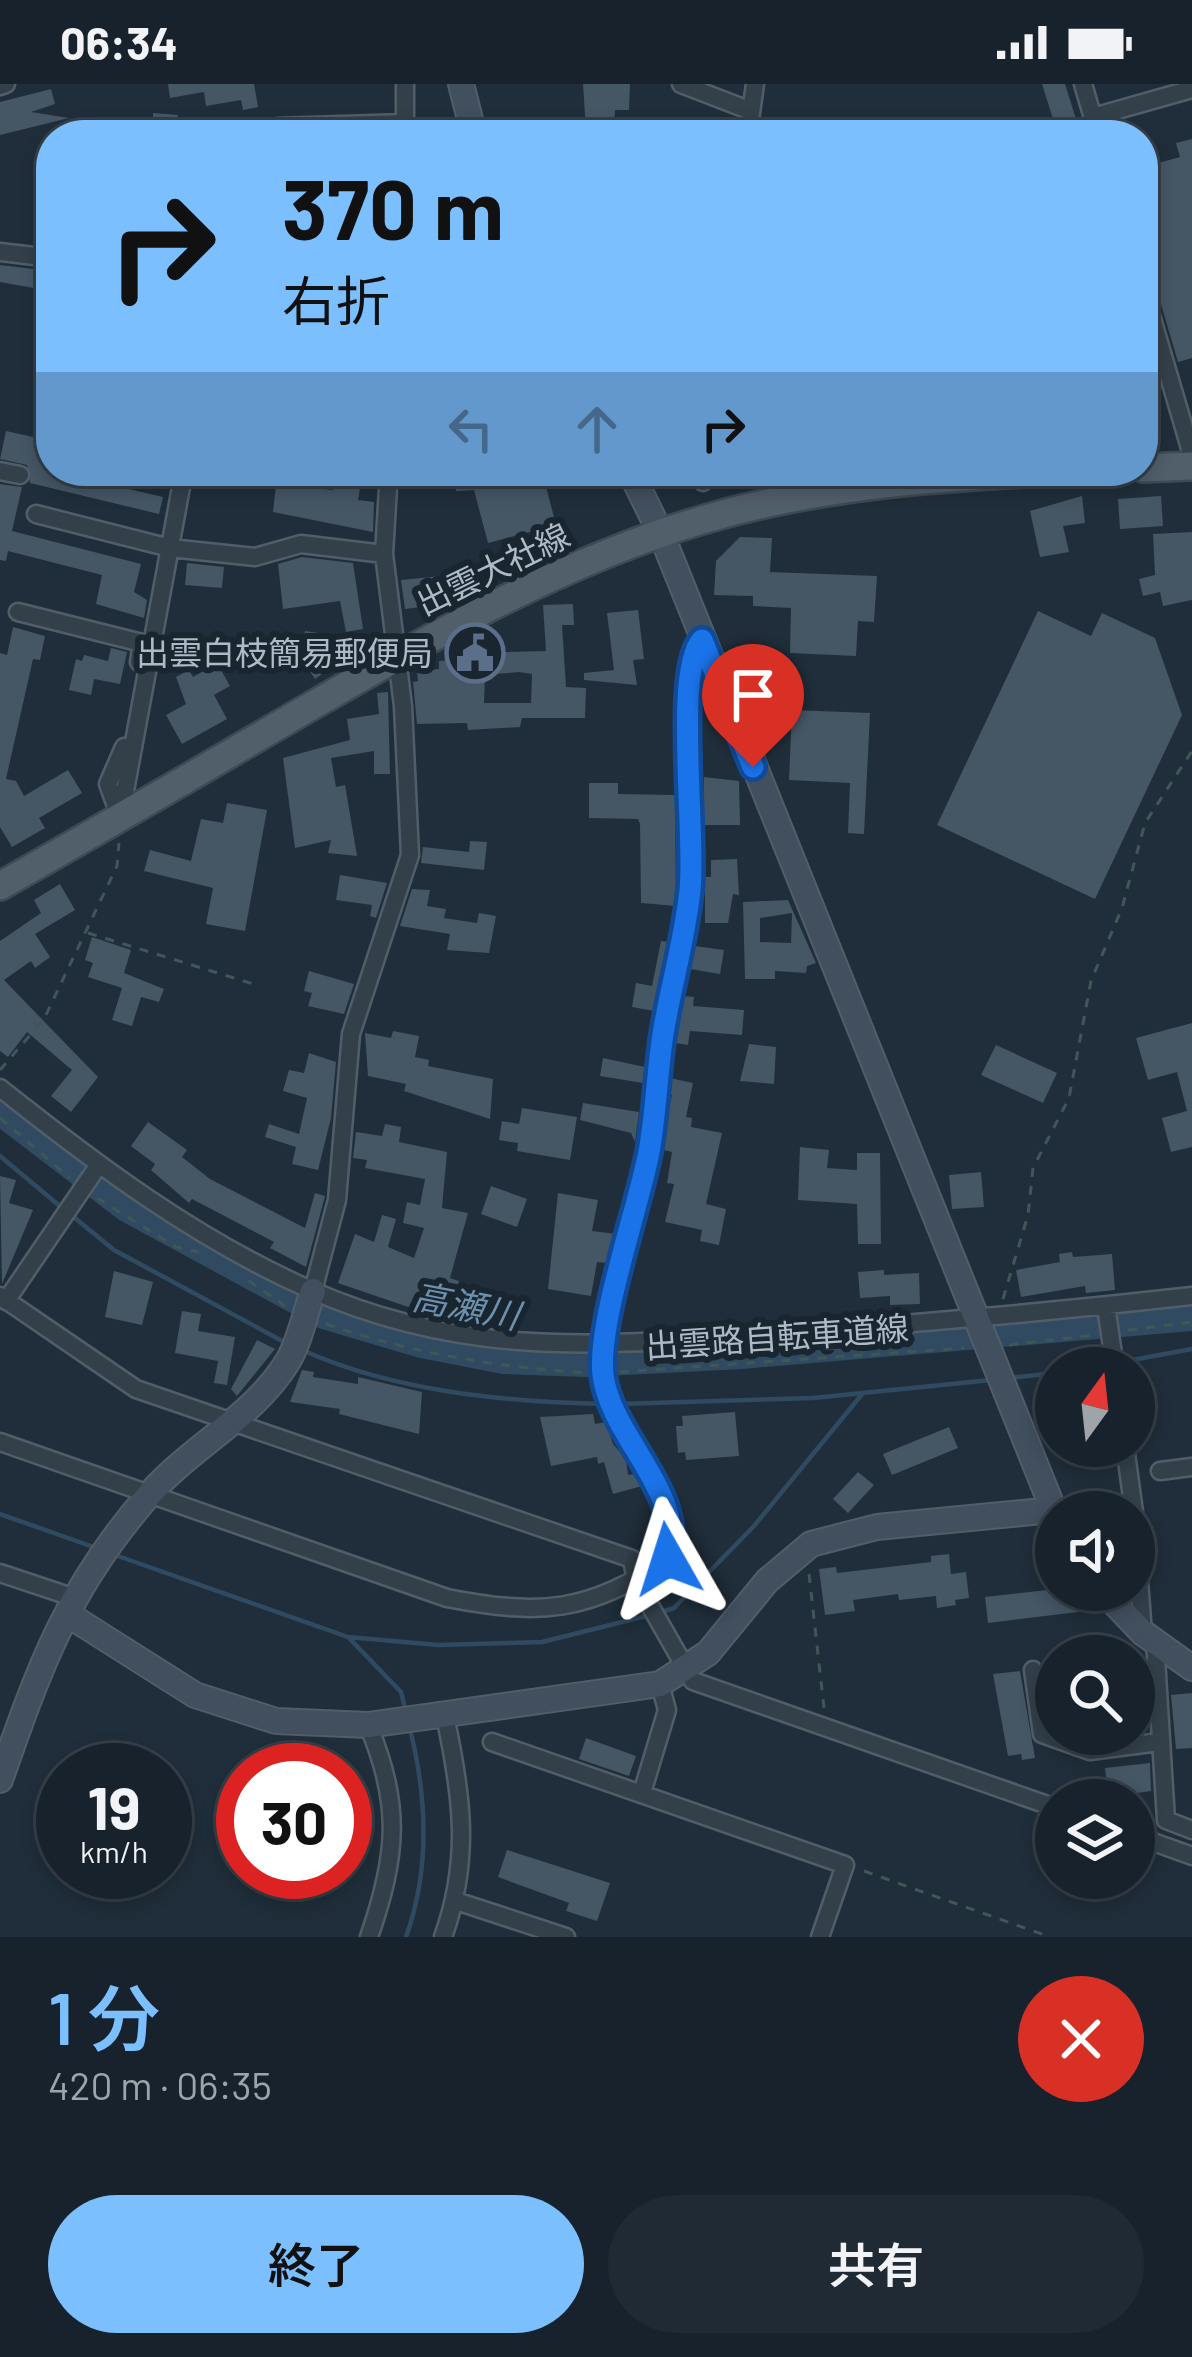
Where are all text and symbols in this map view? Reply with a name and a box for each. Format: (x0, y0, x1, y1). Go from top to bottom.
text: 06:34 (60, 15, 178, 69)
text: 370 m (282, 156, 504, 257)
icon: right (84, 168, 240, 324)
text: 右折 (282, 267, 390, 332)
icon: left (438, 396, 504, 462)
icon: ahead (564, 396, 630, 462)
icon: right (690, 396, 756, 462)
street label: 出雲大社線 (410, 514, 575, 622)
public building icon: 出雲白枝簡易郵便局 (444, 622, 506, 684)
place label: 出雲白枝簡易郵便局 (136, 632, 433, 672)
pin (702, 644, 804, 767)
icon: arrive (720, 662, 786, 728)
water label: 高瀬川 (409, 1273, 527, 1337)
street label: 出雲路自転車道線 (644, 1307, 910, 1365)
north arrow (1035, 1347, 1155, 1467)
map controls (1035, 1347, 1155, 1899)
button: sound (1035, 1491, 1155, 1611)
position arrow (605, 1496, 731, 1622)
button: search (1035, 1635, 1155, 1755)
speed limit sign: 30 (216, 1743, 372, 1899)
text: 19 (87, 1770, 141, 1842)
button: layers (1035, 1779, 1155, 1899)
text: km/h (80, 1833, 148, 1869)
text: 1 分 (48, 1973, 160, 2059)
button: close (1018, 1976, 1144, 2102)
text: 420 m · 06:35 (48, 2061, 272, 2108)
button: 終了 (48, 2195, 584, 2333)
button: 共有 (608, 2195, 1144, 2333)

